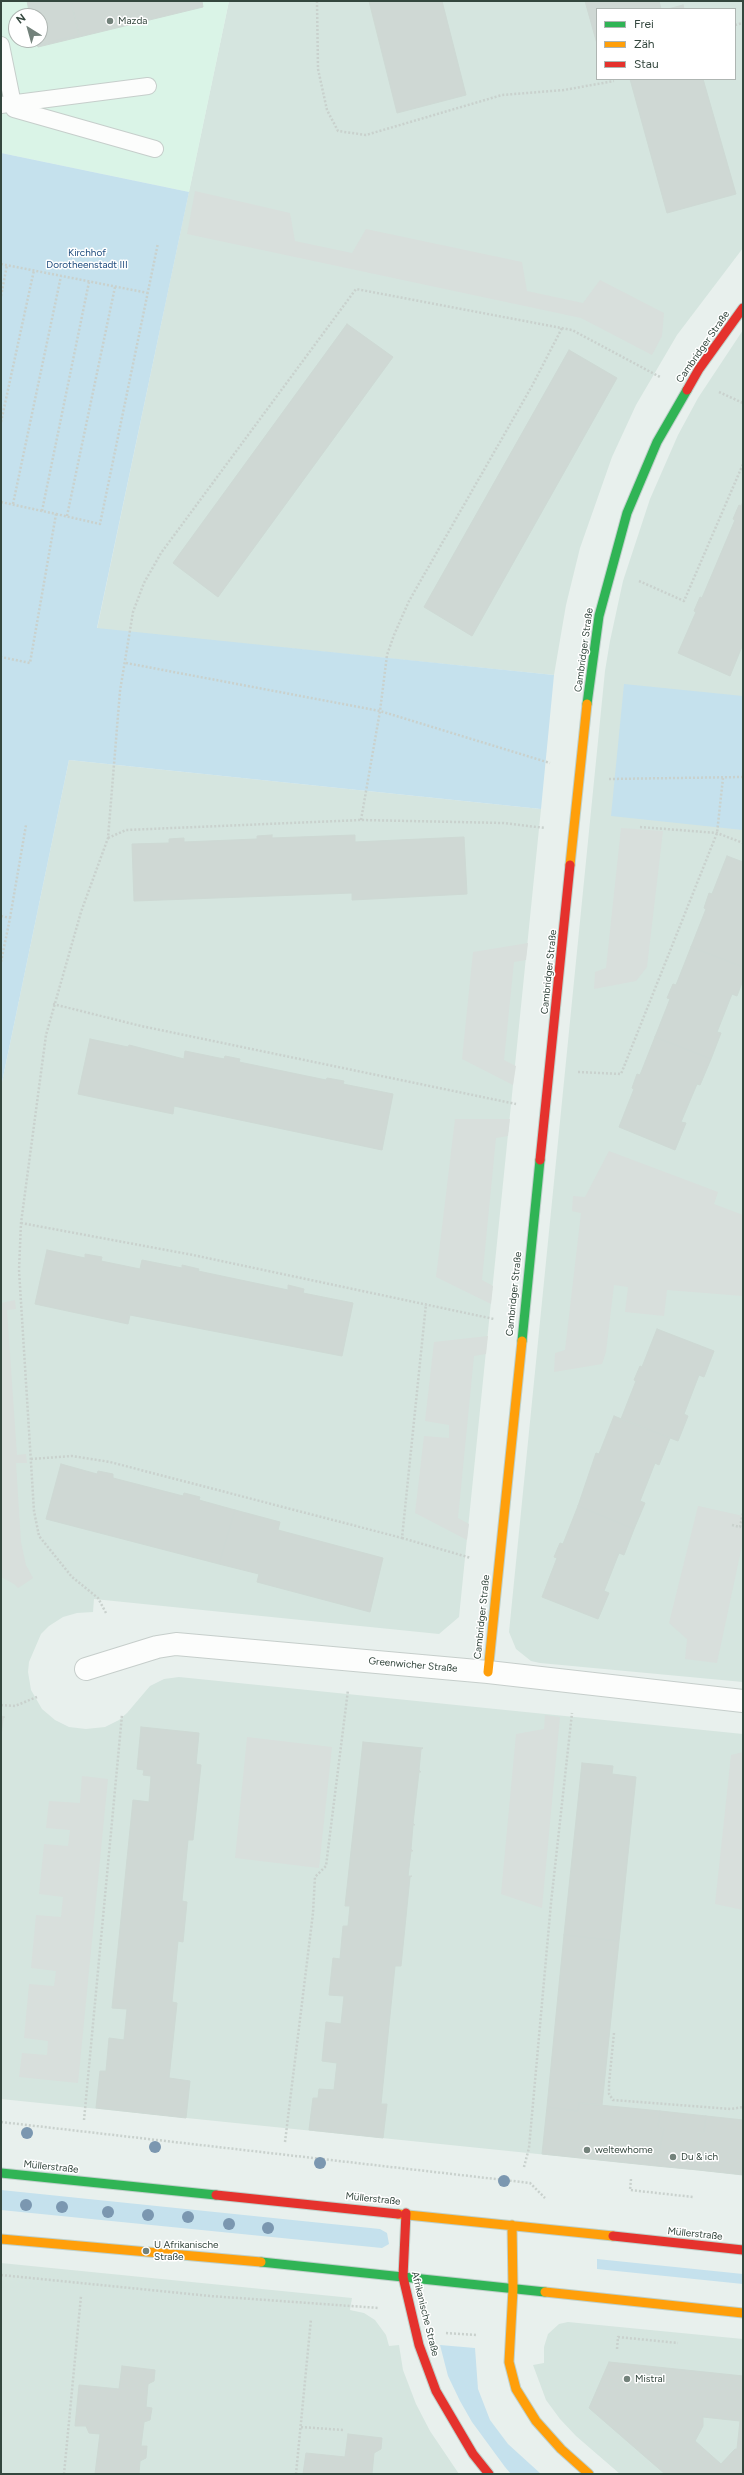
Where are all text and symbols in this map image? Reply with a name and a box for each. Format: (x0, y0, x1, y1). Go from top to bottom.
north arrow (8, 8, 48, 48)
legend (596, 8, 736, 80)
text: N (14, 11, 28, 27)
place label: Mazda (118, 15, 147, 27)
marker: Mazda (105, 16, 115, 26)
text: Frei (634, 17, 654, 31)
text: Zäh (634, 37, 655, 51)
text: Stau (634, 57, 659, 71)
park label: Kirchhof Dorotheenstadt III (46, 247, 128, 270)
street label: Cambridger Straße (674, 309, 732, 385)
street label: Cambridger Straße (572, 607, 596, 693)
street label: Cambridger Straße (539, 929, 559, 1015)
street label: Cambridger Straße (504, 1251, 524, 1337)
street label: Cambridger Straße (472, 1574, 492, 1660)
street label: Greenwicher Straße (368, 1655, 458, 1675)
place label: weltewhome (595, 2144, 653, 2156)
marker: weltewhome (582, 2145, 592, 2155)
place label: Du & ich (681, 2151, 718, 2163)
marker: Du & ich (668, 2152, 678, 2162)
street label: Müllerstraße (23, 2158, 79, 2176)
street label: Müllerstraße (345, 2190, 401, 2208)
street label: Müllerstraße (667, 2225, 723, 2243)
place label: U Afrikanische Straße (154, 2239, 219, 2262)
marker: U Afrikanische Straße (141, 2246, 151, 2256)
street label: Afrikanische Straße (409, 2270, 441, 2358)
place label: Mistral (635, 2373, 665, 2385)
marker: Mistral (622, 2374, 632, 2384)

